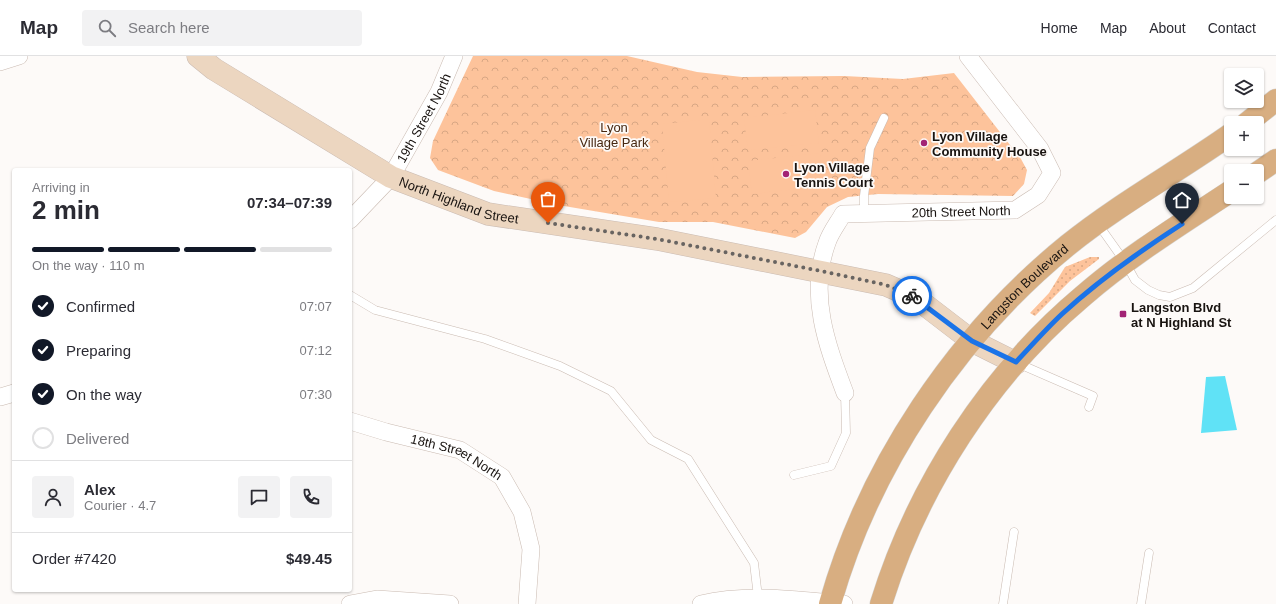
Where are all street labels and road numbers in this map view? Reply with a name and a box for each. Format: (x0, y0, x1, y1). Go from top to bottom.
street label: 19th Street North (394, 71, 454, 165)
street label: North Highland Street (397, 174, 520, 226)
street label: 20th Street North (911, 203, 1011, 220)
street label: Langston Boulevard (978, 241, 1071, 332)
street label: 18th Street North (409, 431, 505, 483)

